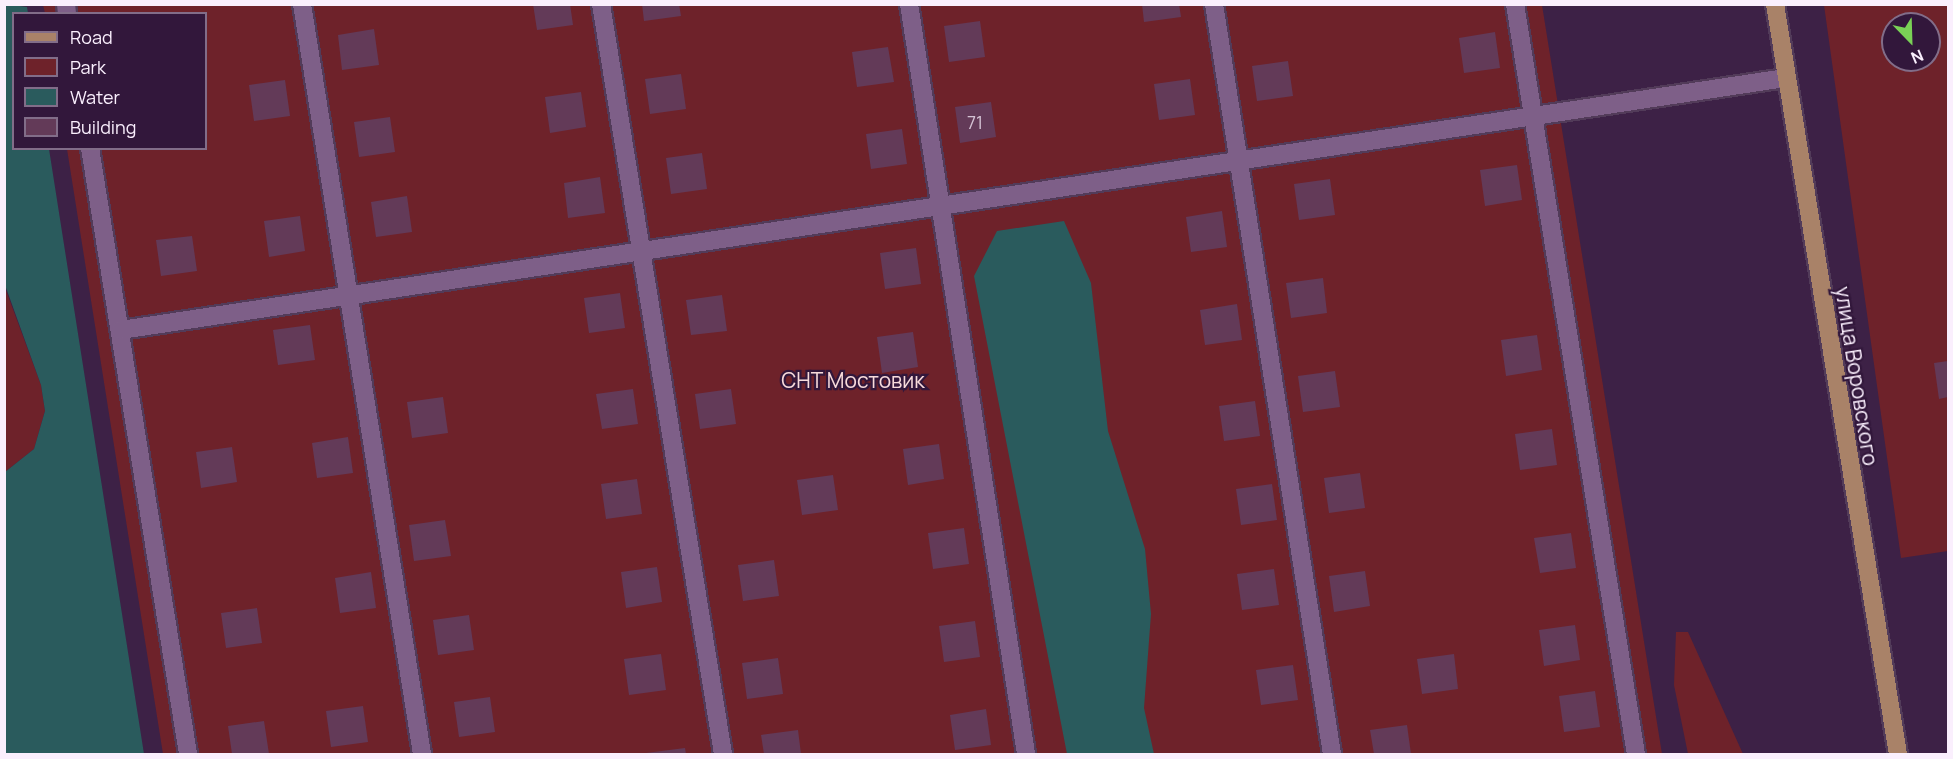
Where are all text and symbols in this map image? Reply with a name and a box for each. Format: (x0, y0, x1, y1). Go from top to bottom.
legend (12, 12, 207, 150)
north arrow (1881, 12, 1941, 72)
text: Road (70, 25, 113, 49)
text: N (1908, 44, 1927, 69)
text: Park (70, 55, 106, 79)
text: Water (70, 85, 120, 109)
house number: 71 (967, 111, 983, 133)
text: Building (70, 115, 136, 139)
street label: улица Воровского (1830, 285, 1884, 467)
park label: СНТ Мостовик (781, 367, 925, 393)

